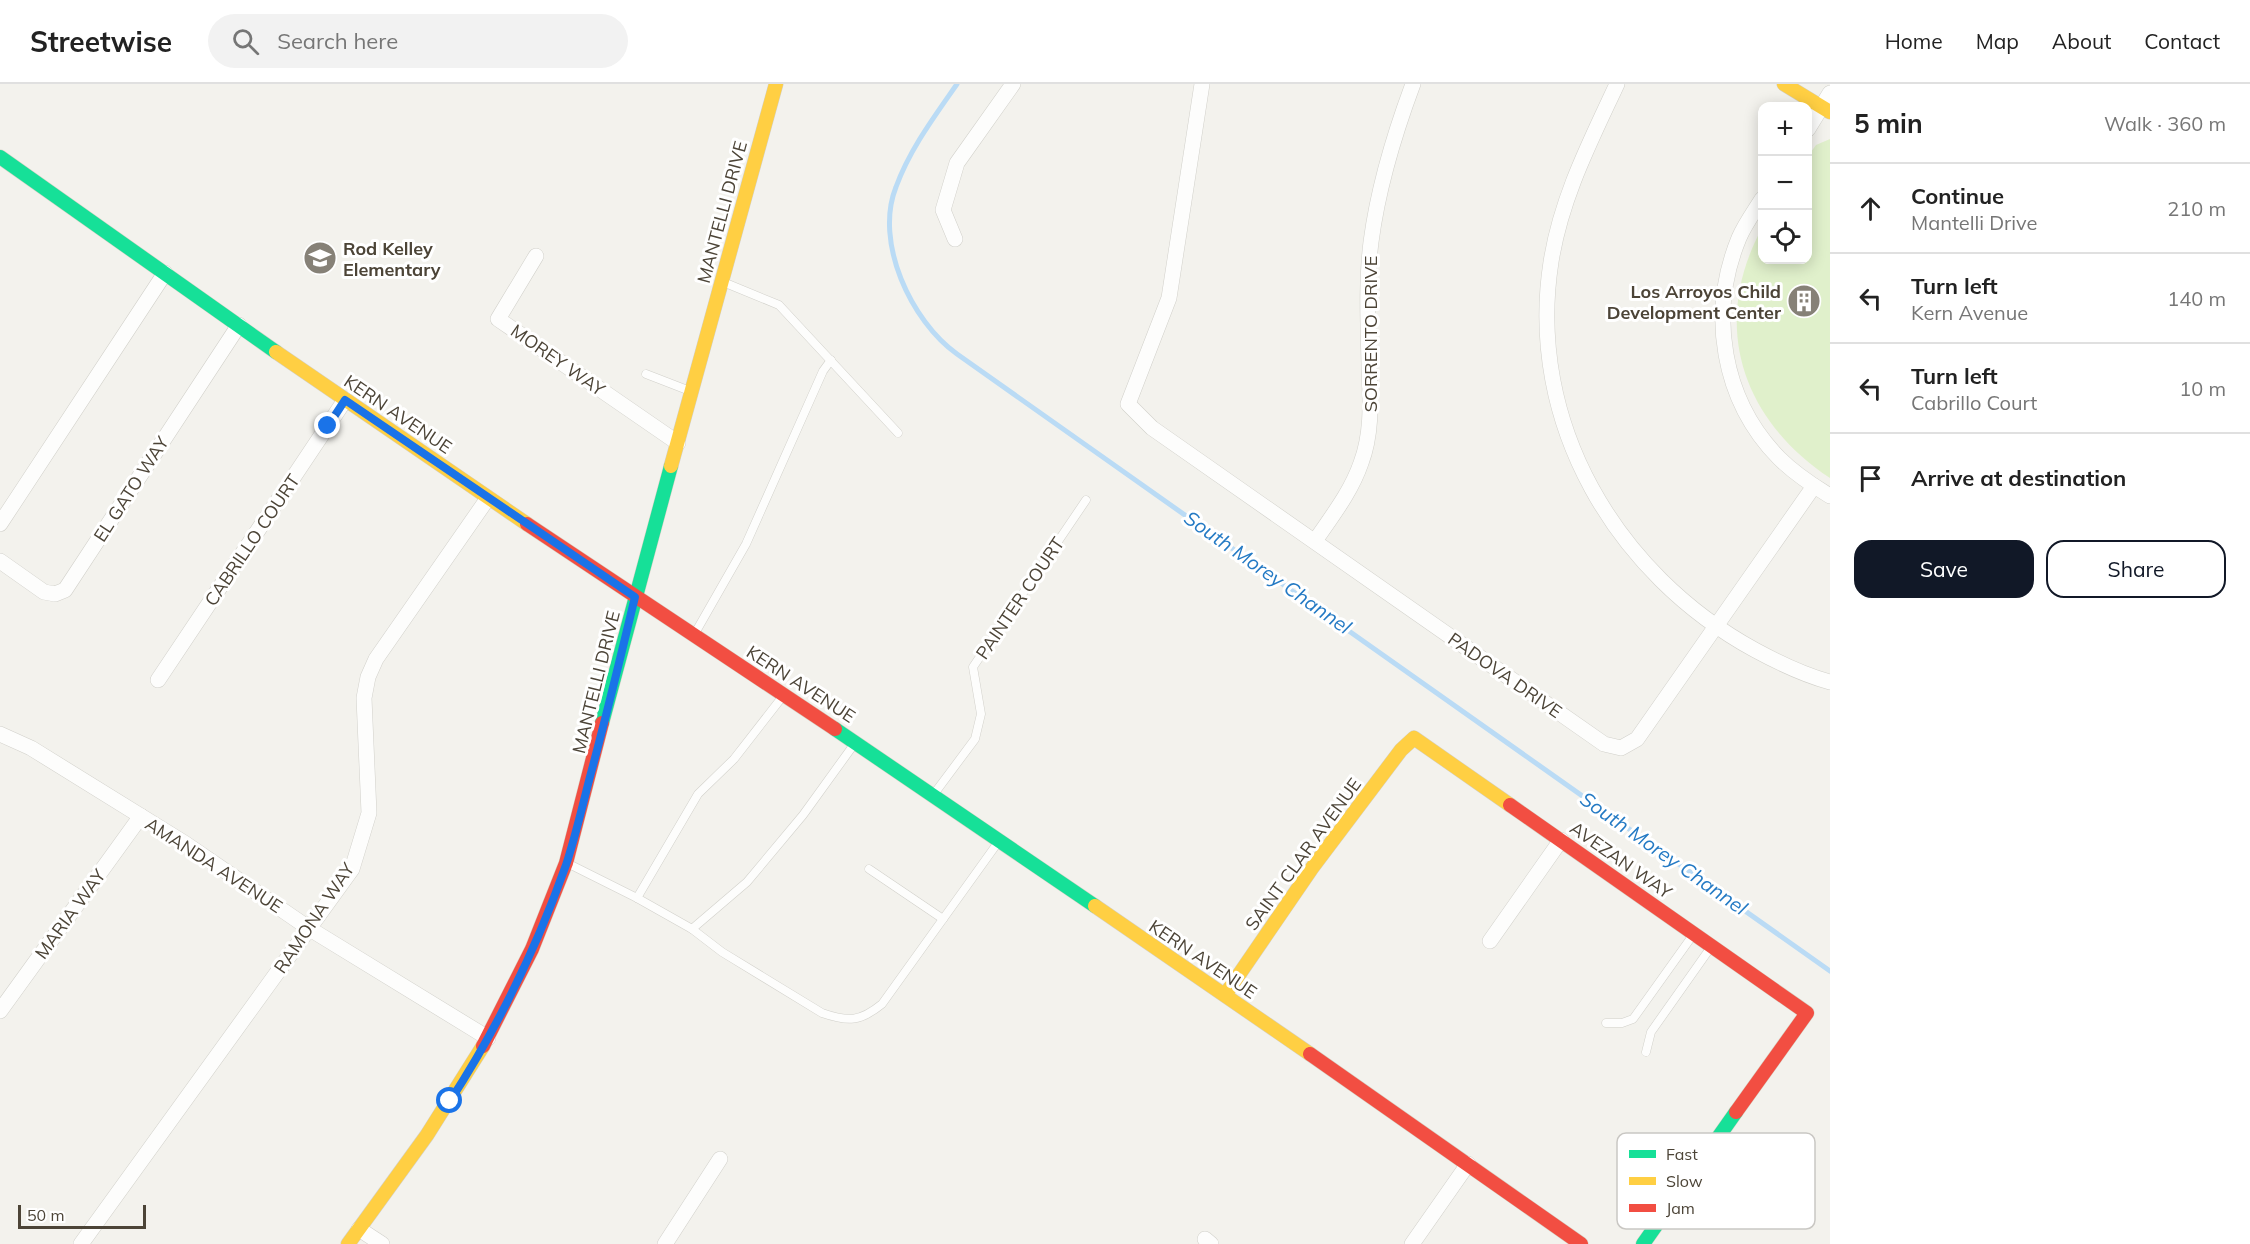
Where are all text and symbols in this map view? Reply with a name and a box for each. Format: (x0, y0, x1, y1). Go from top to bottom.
search box (208, 14, 628, 68)
text: Streetwise (30, 24, 172, 59)
icon: search (229, 25, 262, 58)
text: Search here (277, 27, 398, 55)
text: Home (1885, 28, 1943, 54)
text: Map (1976, 28, 2019, 54)
text: About (2052, 28, 2111, 54)
text: Contact (2144, 28, 2220, 54)
map controls (1758, 102, 1812, 264)
button: + (1758, 102, 1812, 156)
text: 5 min (1854, 107, 1923, 140)
text: Walk · 360 m (2104, 111, 2226, 136)
street label: MANTELLI DRIVE (692, 138, 752, 286)
button: − (1758, 156, 1812, 210)
text: Continue (1911, 182, 2004, 210)
icon: ahead (1854, 192, 1887, 225)
text: 210 m (2167, 196, 2226, 221)
button: locate (1758, 210, 1812, 264)
text: Mantelli Drive (1911, 210, 2037, 235)
place label: Rod Kelley Elementary (343, 237, 441, 281)
school or university icon: Rod Kelley Elementary (302, 240, 338, 276)
street label: SORRENTO DRIVE (1359, 256, 1382, 412)
text: Turn left (1911, 272, 1998, 300)
place label: Los Arroyos Child Development Center (1607, 280, 1782, 324)
icon: left (1854, 282, 1887, 315)
building icon: Los Arroyos Child Development Center (1786, 283, 1822, 319)
text: 140 m (2167, 286, 2226, 311)
text: Kern Avenue (1911, 300, 2028, 325)
street label: MOREY WAY (506, 319, 610, 402)
text: Turn left (1911, 362, 1998, 390)
street label: KERN AVENUE (340, 369, 456, 459)
icon: left (1854, 372, 1887, 405)
text: 10 m (2179, 376, 2226, 401)
text: Cabrillo Court (1911, 390, 2037, 415)
route end (314, 412, 340, 438)
street label: EL GATO WAY (88, 431, 174, 546)
icon: arrive (1854, 462, 1887, 495)
text: Arrive at destination (1911, 464, 2126, 492)
street label: CABRILLO COURT (199, 470, 305, 610)
water label: South Morey Channel (1180, 505, 1357, 639)
street label: PAINTER COURT (971, 532, 1069, 663)
button: Save (1854, 540, 2034, 598)
button: Share (2046, 540, 2226, 598)
street label: MANTELLI DRIVE (567, 608, 625, 756)
street label: PADOVA DRIVE (1444, 627, 1566, 723)
street label: KERN AVENUE (742, 640, 860, 728)
street label: SAINT CLAR AVENUE (1240, 773, 1366, 935)
water label: South Morey Channel (1576, 786, 1753, 920)
street label: AMANDA AVENUE (141, 812, 287, 918)
street label: AVEZAN WAY (1566, 816, 1677, 904)
street label: RAMONA WAY (269, 858, 360, 978)
street label: MARIA WAY (30, 864, 111, 964)
street label: KERN AVENUE (1145, 914, 1261, 1004)
route start (436, 1087, 462, 1113)
legend (1617, 1133, 1815, 1229)
text: Fast (1666, 1144, 1698, 1164)
text: Slow (1666, 1171, 1703, 1191)
text: Jam (1666, 1198, 1695, 1218)
scale bar (18, 1202, 146, 1230)
text: 50 m (27, 1205, 64, 1225)

